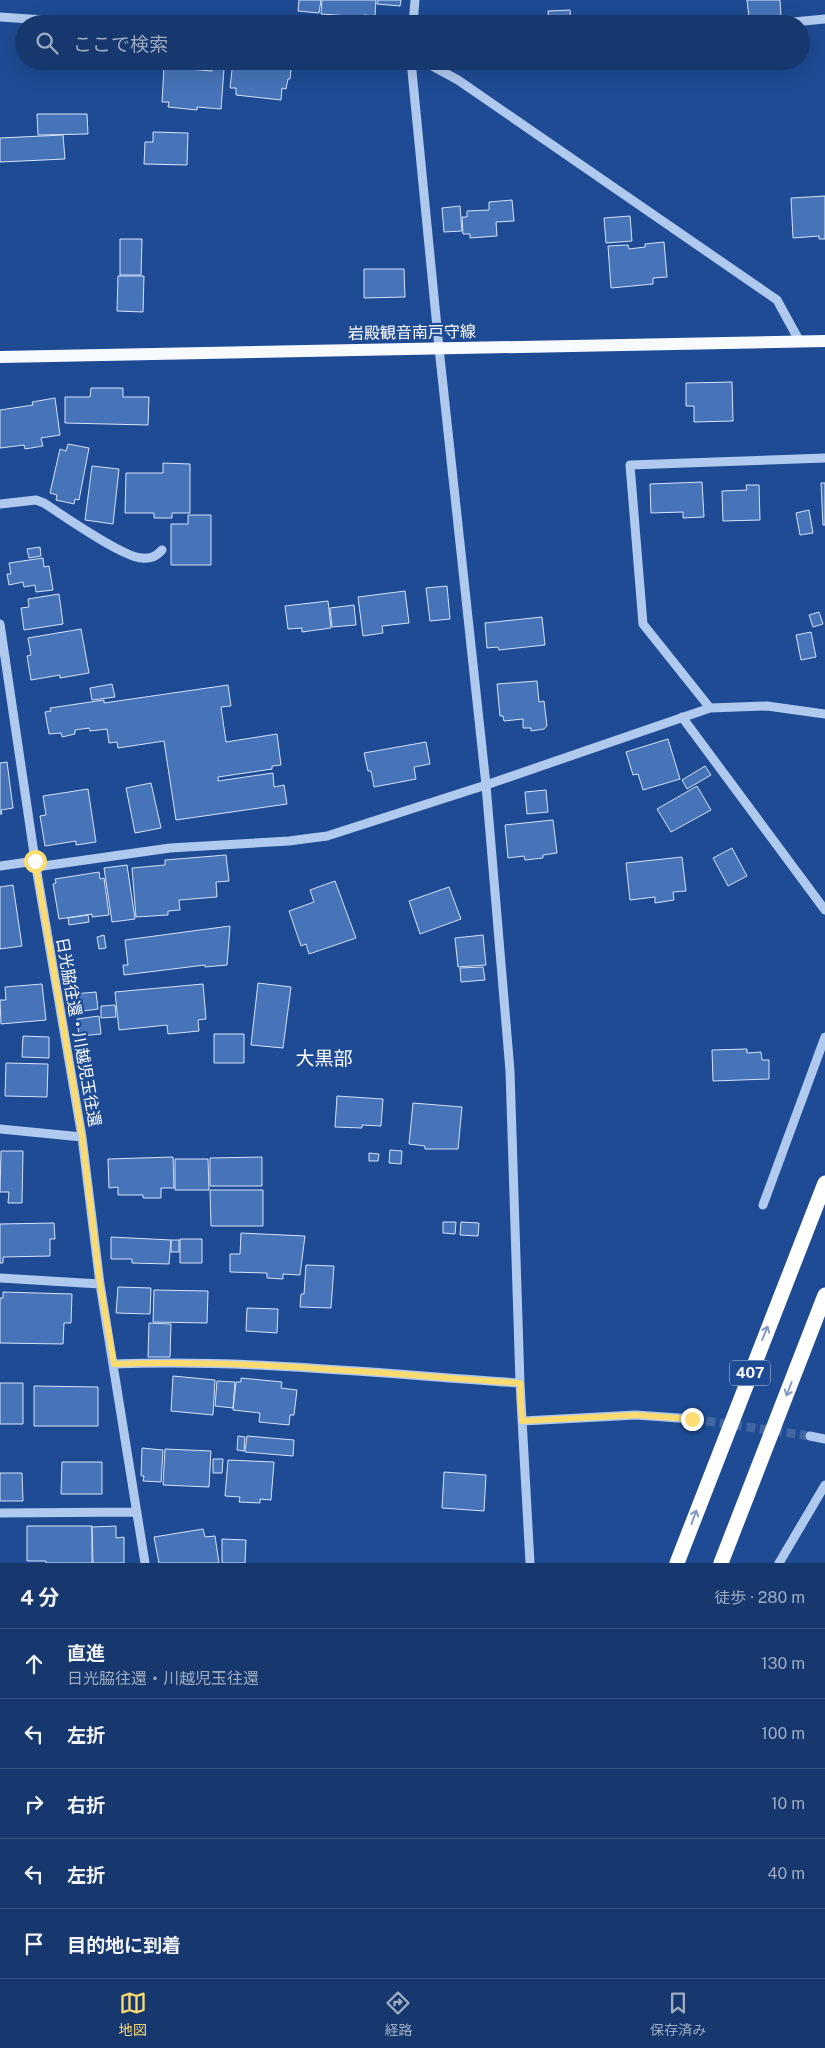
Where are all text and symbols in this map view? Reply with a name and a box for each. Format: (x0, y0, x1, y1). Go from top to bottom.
search box (15, 15, 810, 70)
icon: search (33, 29, 61, 57)
text: ここで検索 (73, 33, 168, 55)
street label: 岩殿観音南戸守線 (348, 322, 476, 343)
route start (24, 850, 47, 873)
street label: 日光脇往還・川越児玉往還 (52, 936, 105, 1128)
district label: 大黒部 (295, 1047, 353, 1069)
one-way arrow (761, 1326, 771, 1341)
road number: 407 (730, 1360, 770, 1386)
one-way arrow (784, 1381, 793, 1397)
route end (681, 1408, 704, 1431)
one-way arrow (690, 1510, 699, 1525)
text: 4 分 (20, 1585, 60, 1610)
text: 徒歩 · 280 m (714, 1588, 805, 1607)
text: 直進 (67, 1642, 105, 1664)
icon: ahead (20, 1650, 48, 1678)
text: 130 m (761, 1654, 805, 1673)
text: 日光脇往還・川越児玉往還 (67, 1669, 259, 1688)
icon: left (20, 1720, 48, 1748)
text: 左折 (67, 1724, 105, 1746)
text: 100 m (761, 1724, 805, 1743)
icon: right (20, 1790, 48, 1818)
text: 右折 (67, 1794, 105, 1816)
text: 10 m (771, 1794, 805, 1813)
icon: left (20, 1860, 48, 1888)
text: 左折 (67, 1864, 105, 1886)
text: 40 m (767, 1864, 805, 1883)
icon: arrive (20, 1930, 48, 1958)
text: 目的地に到着 (67, 1934, 181, 1956)
tab: 地図 (119, 1989, 147, 2039)
tab: 経路 (384, 1989, 412, 2039)
tab: 保存済み (650, 1989, 706, 2039)

